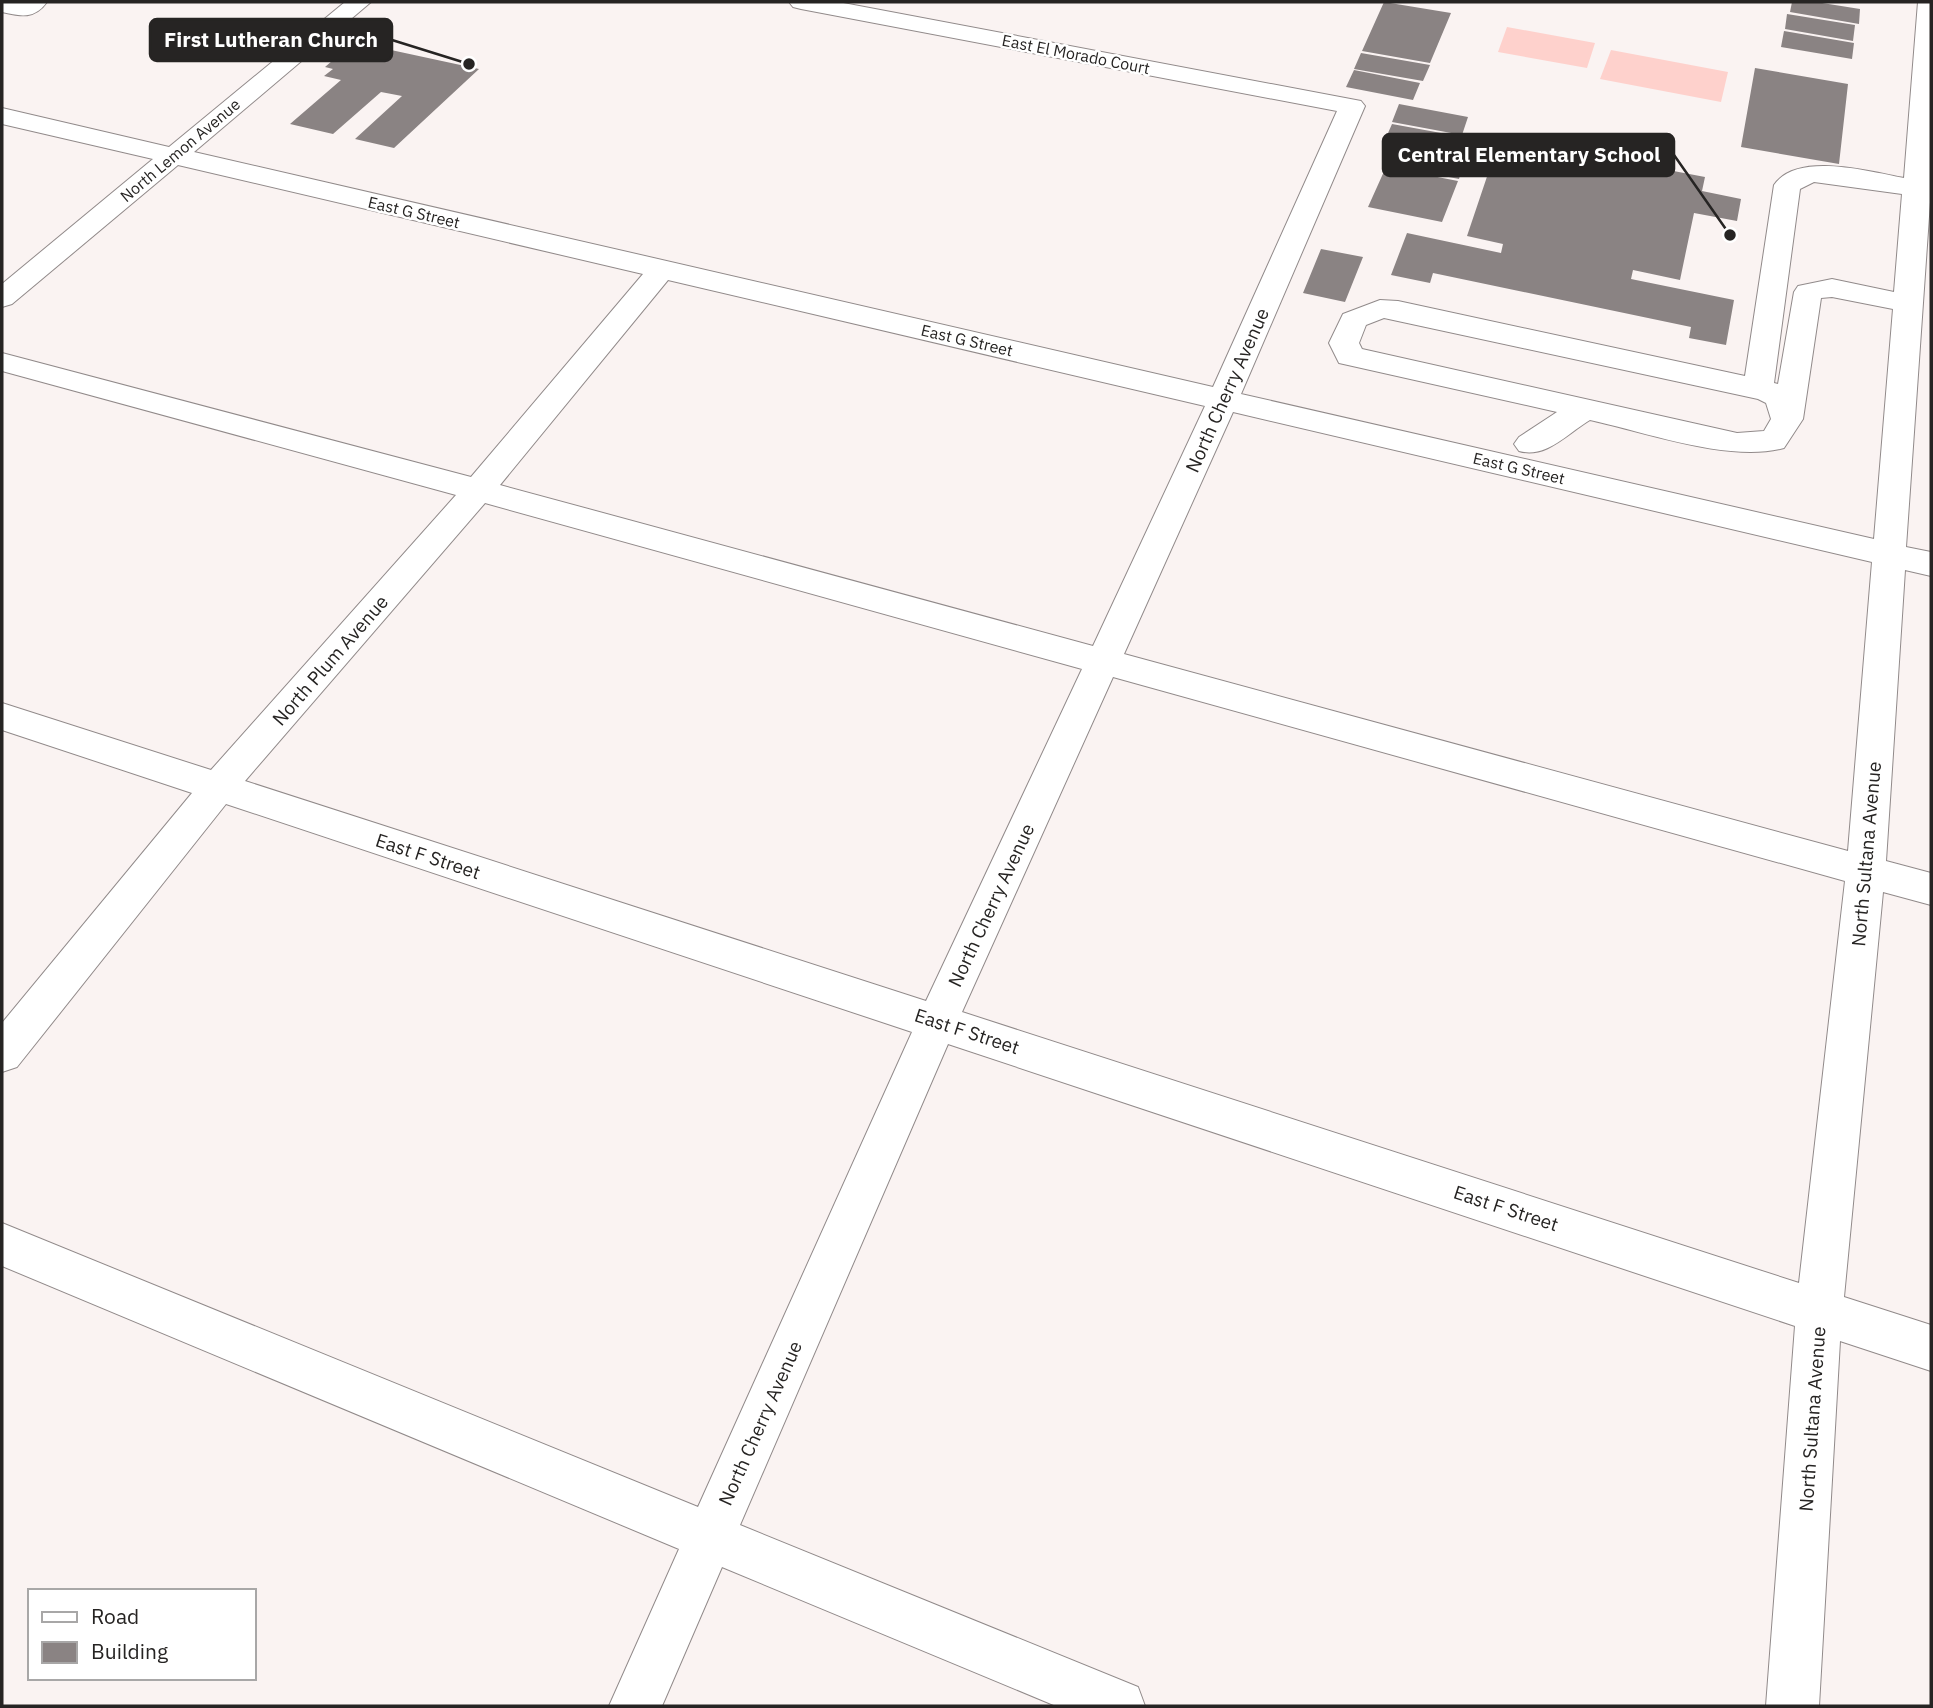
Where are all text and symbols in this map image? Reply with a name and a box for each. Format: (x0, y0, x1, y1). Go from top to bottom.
callout: First Lutheran Church (150, 19, 392, 61)
text: First Lutheran Church (164, 25, 378, 53)
street label: East El Morado Court (1000, 30, 1152, 78)
street label: North Lemon Avenue (116, 94, 244, 206)
callout: Central Elementary School (1383, 134, 1674, 176)
text: Central Elementary School (1398, 140, 1660, 168)
street label: East G Street (366, 192, 462, 232)
street label: North Cherry Avenue (1180, 304, 1274, 476)
street label: East G Street (919, 320, 1015, 360)
street label: East G Street (1471, 448, 1567, 488)
street label: North Plum Avenue (267, 590, 393, 730)
street label: North Sultana Avenue (1846, 760, 1886, 948)
street label: North Cherry Avenue (943, 819, 1039, 991)
street label: East F Street (373, 828, 483, 884)
street label: East F Street (912, 1003, 1022, 1059)
street label: East F Street (1451, 1180, 1561, 1236)
street label: North Sultana Avenue (1794, 1326, 1830, 1512)
street label: North Cherry Avenue (713, 1337, 807, 1509)
legend (28, 1589, 256, 1680)
text: Road (91, 1602, 139, 1630)
text: Building (91, 1637, 168, 1665)

